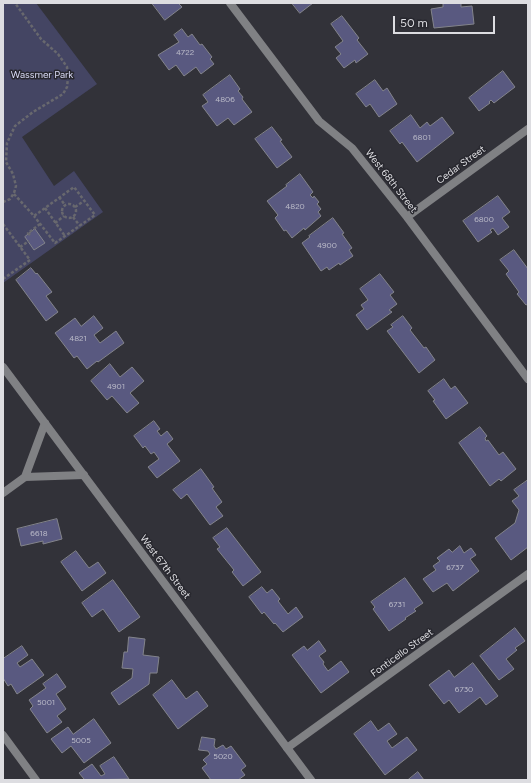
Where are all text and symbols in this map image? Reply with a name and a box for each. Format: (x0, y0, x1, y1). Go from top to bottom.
scale bar (395, 8, 497, 34)
text: 50 m (400, 16, 428, 30)
house number: 4722 (176, 48, 194, 58)
park label: Wassmer Park (11, 69, 73, 81)
house number: 4806 (215, 95, 235, 105)
house number: 6801 (413, 133, 431, 143)
street label: Cedar Street (434, 143, 488, 187)
street label: West 68th Street (363, 147, 419, 215)
house number: 4820 (285, 202, 305, 212)
house number: 6800 (474, 215, 494, 225)
house number: 4900 (317, 241, 337, 251)
house number: 4821 (69, 334, 87, 344)
house number: 4901 (107, 382, 125, 392)
house number: 6618 (30, 529, 48, 539)
street label: West 67th Street (137, 533, 193, 601)
house number: 6737 (446, 563, 464, 573)
house number: 6731 (389, 600, 405, 610)
street label: Fonticello Street (368, 626, 436, 680)
house number: 6730 (455, 685, 473, 695)
house number: 5001 (37, 698, 55, 708)
house number: 5005 (71, 736, 91, 746)
house number: 5020 (213, 752, 233, 762)

